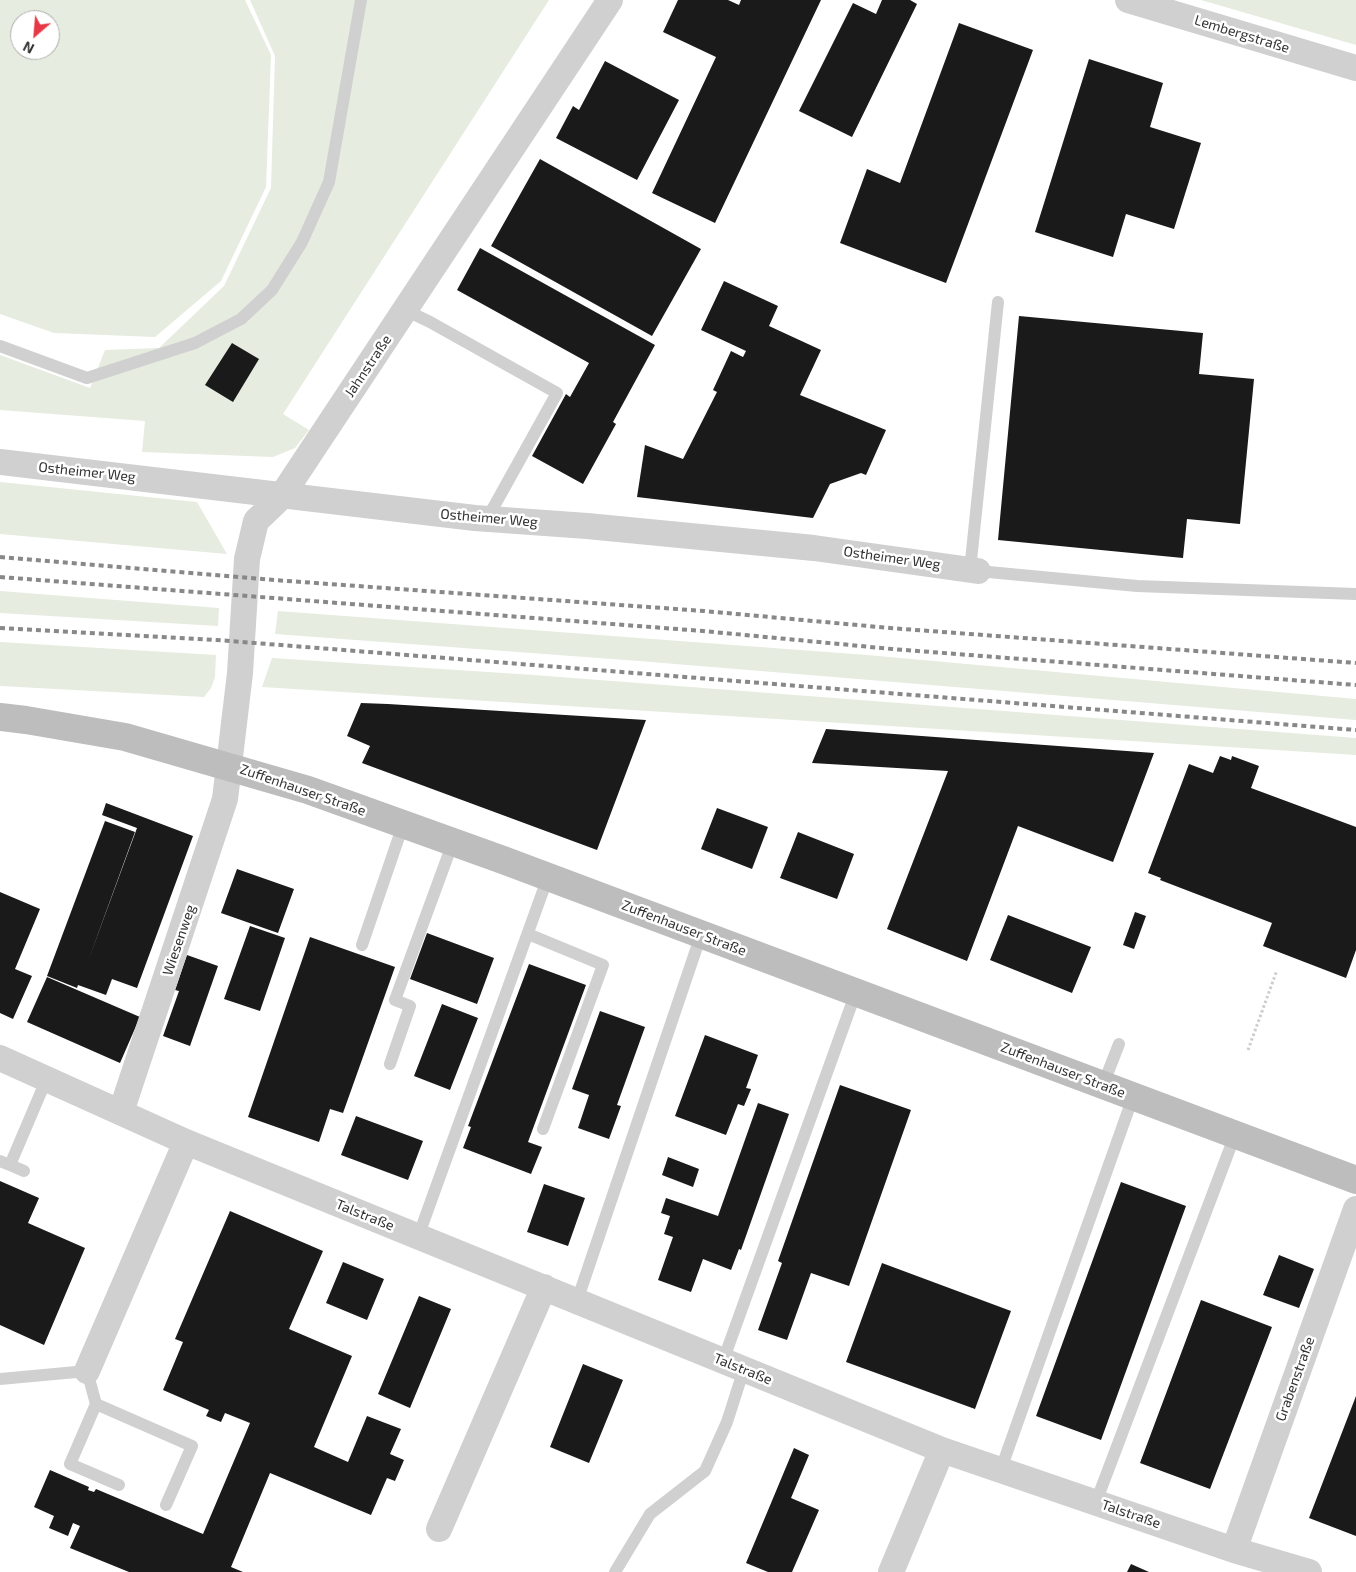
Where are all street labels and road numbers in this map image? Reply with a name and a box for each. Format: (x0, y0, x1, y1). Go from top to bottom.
street label: Lembergstraße (1192, 12, 1292, 56)
street label: Jahnstraße (341, 332, 395, 400)
street label: Ostheimer Weg (37, 459, 137, 485)
street label: Ostheimer Weg (440, 505, 538, 531)
street label: Ostheimer Weg (842, 543, 942, 573)
street label: Zuffenhauser Straße (238, 761, 368, 819)
street label: Zuffenhauser Straße (619, 897, 749, 959)
street label: Wiesenweg (159, 902, 199, 978)
street label: Zuffenhauser Straße (998, 1039, 1128, 1101)
street label: Talstraße (333, 1196, 397, 1234)
street label: Grabenstraße (1272, 1335, 1318, 1423)
street label: Talstraße (711, 1350, 775, 1388)
street label: Talstraße (1099, 1496, 1163, 1532)

